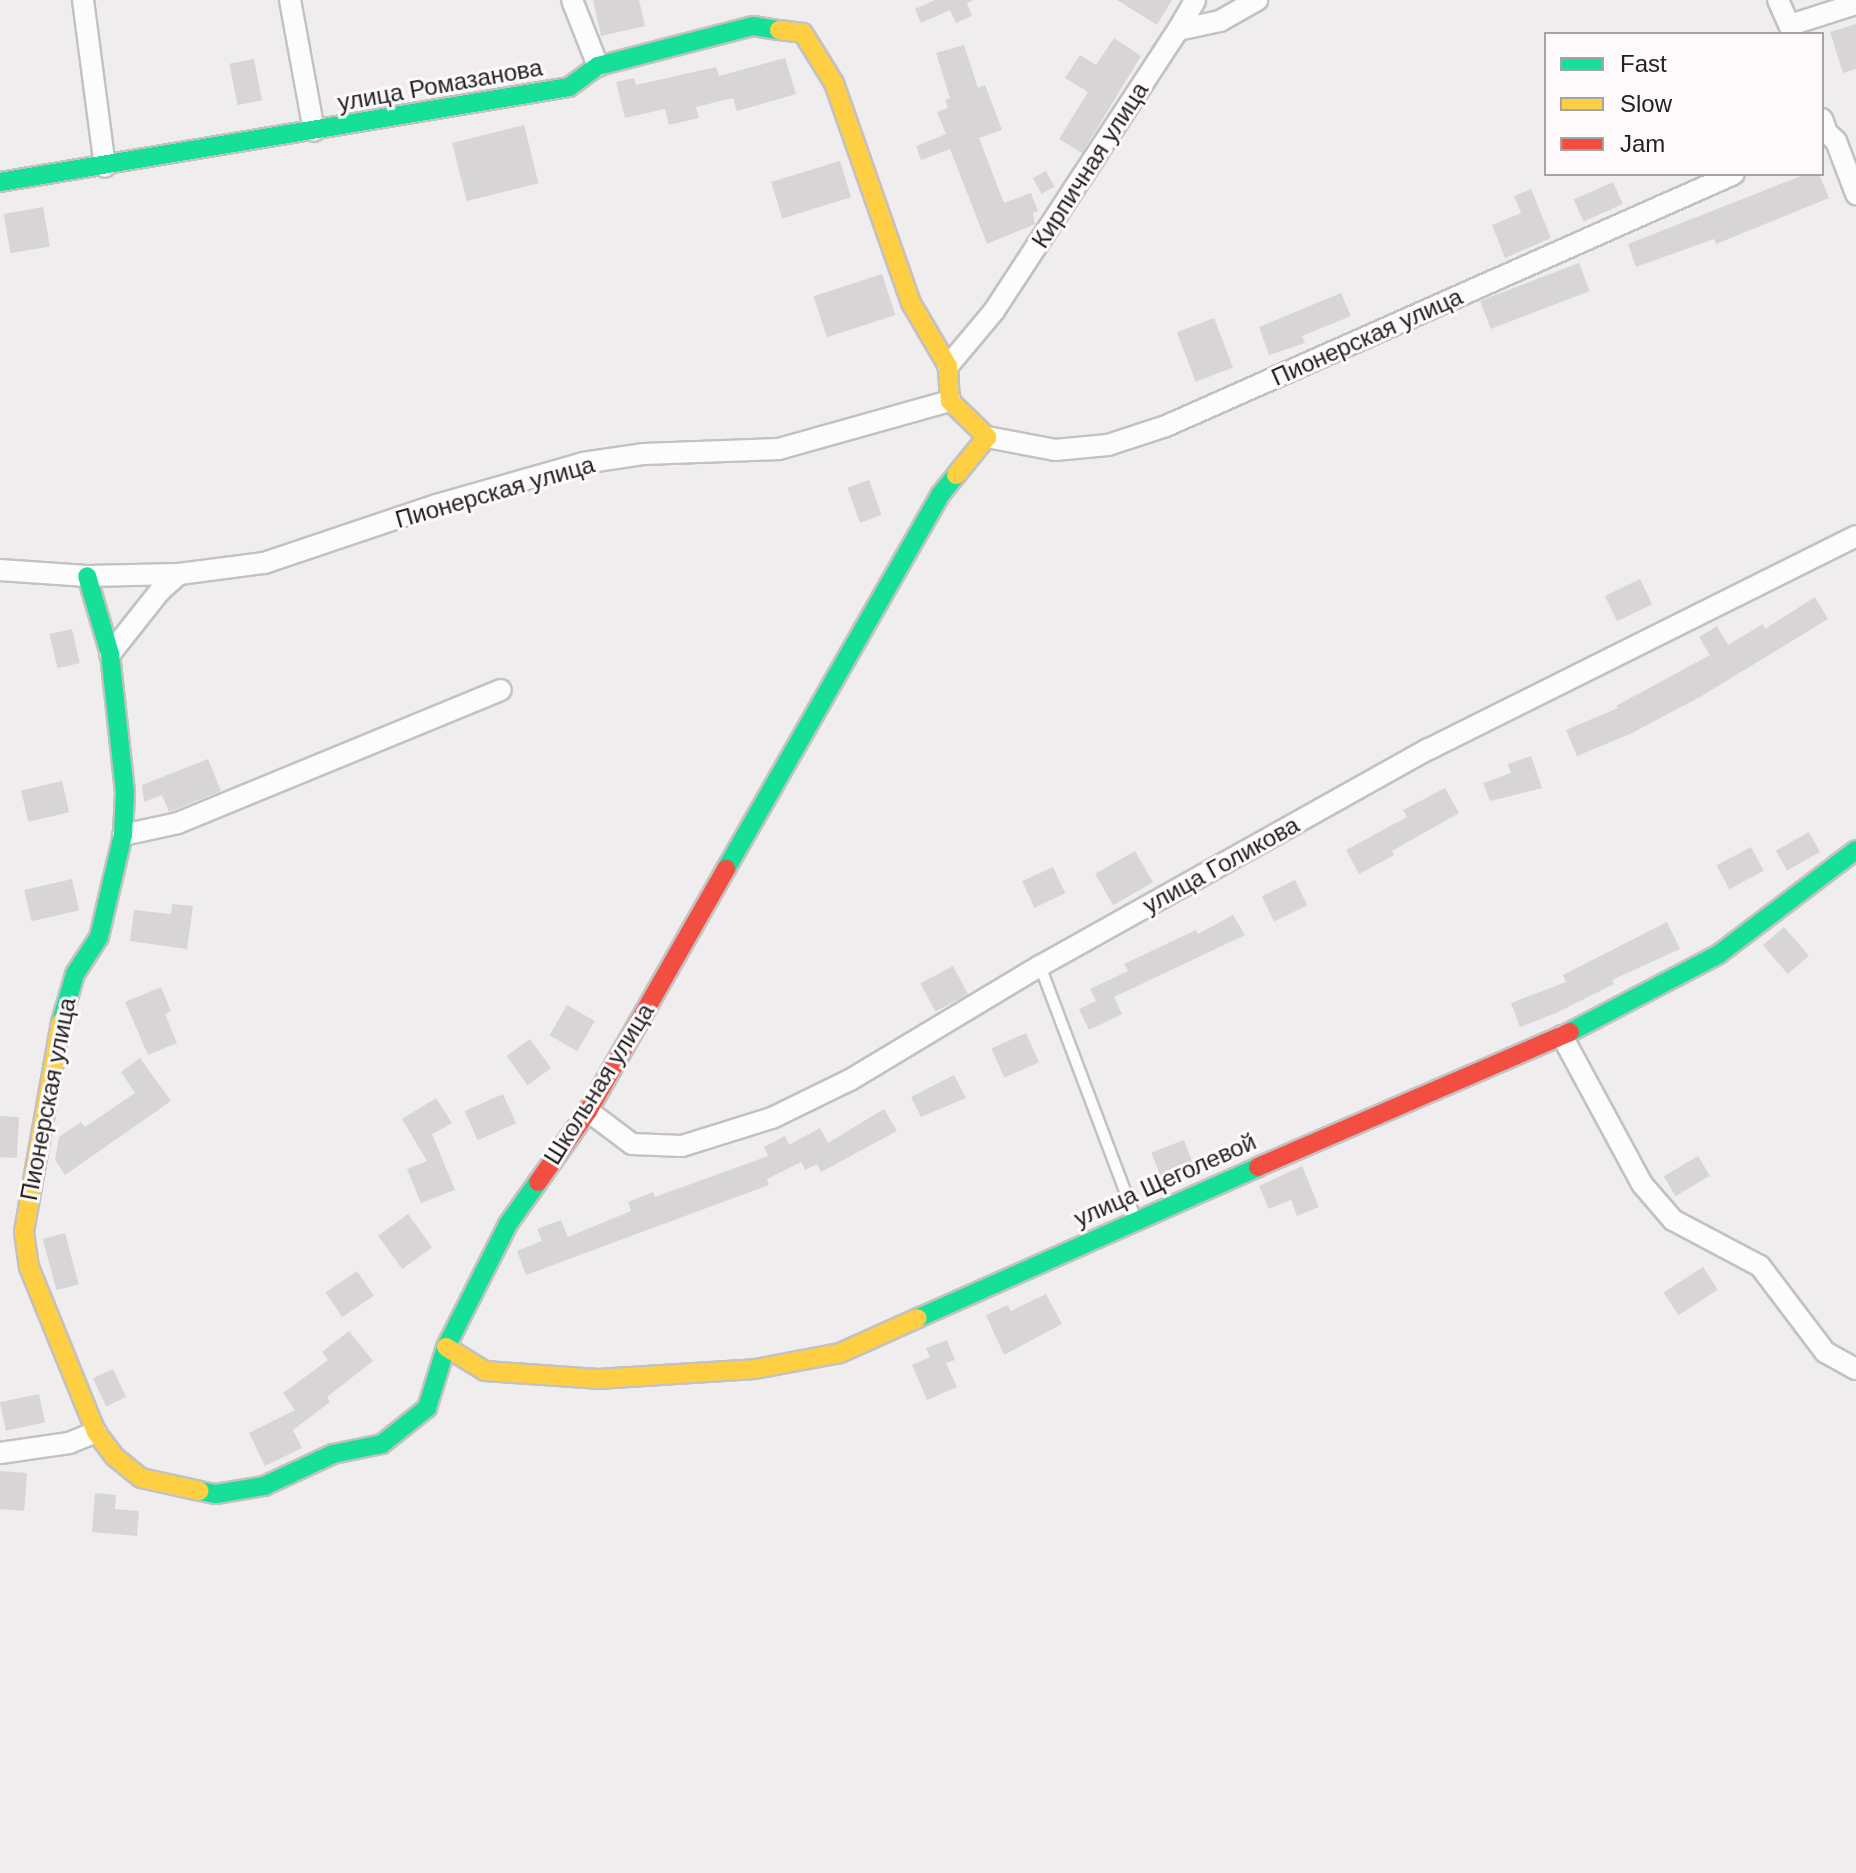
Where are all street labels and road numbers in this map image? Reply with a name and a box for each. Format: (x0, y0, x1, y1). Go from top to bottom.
street label: улица Ромазанова (335, 53, 545, 117)
street label: Кирпичная улица (1026, 77, 1154, 253)
street label: Пионерская улица (1267, 282, 1467, 392)
street label: Пионерская улица (392, 450, 598, 534)
street label: улица Голикова (1138, 810, 1304, 920)
street label: Пионерская улица (14, 995, 82, 1203)
street label: Школьная улица (538, 998, 660, 1170)
street label: улица Щеголевой (1070, 1127, 1260, 1233)

